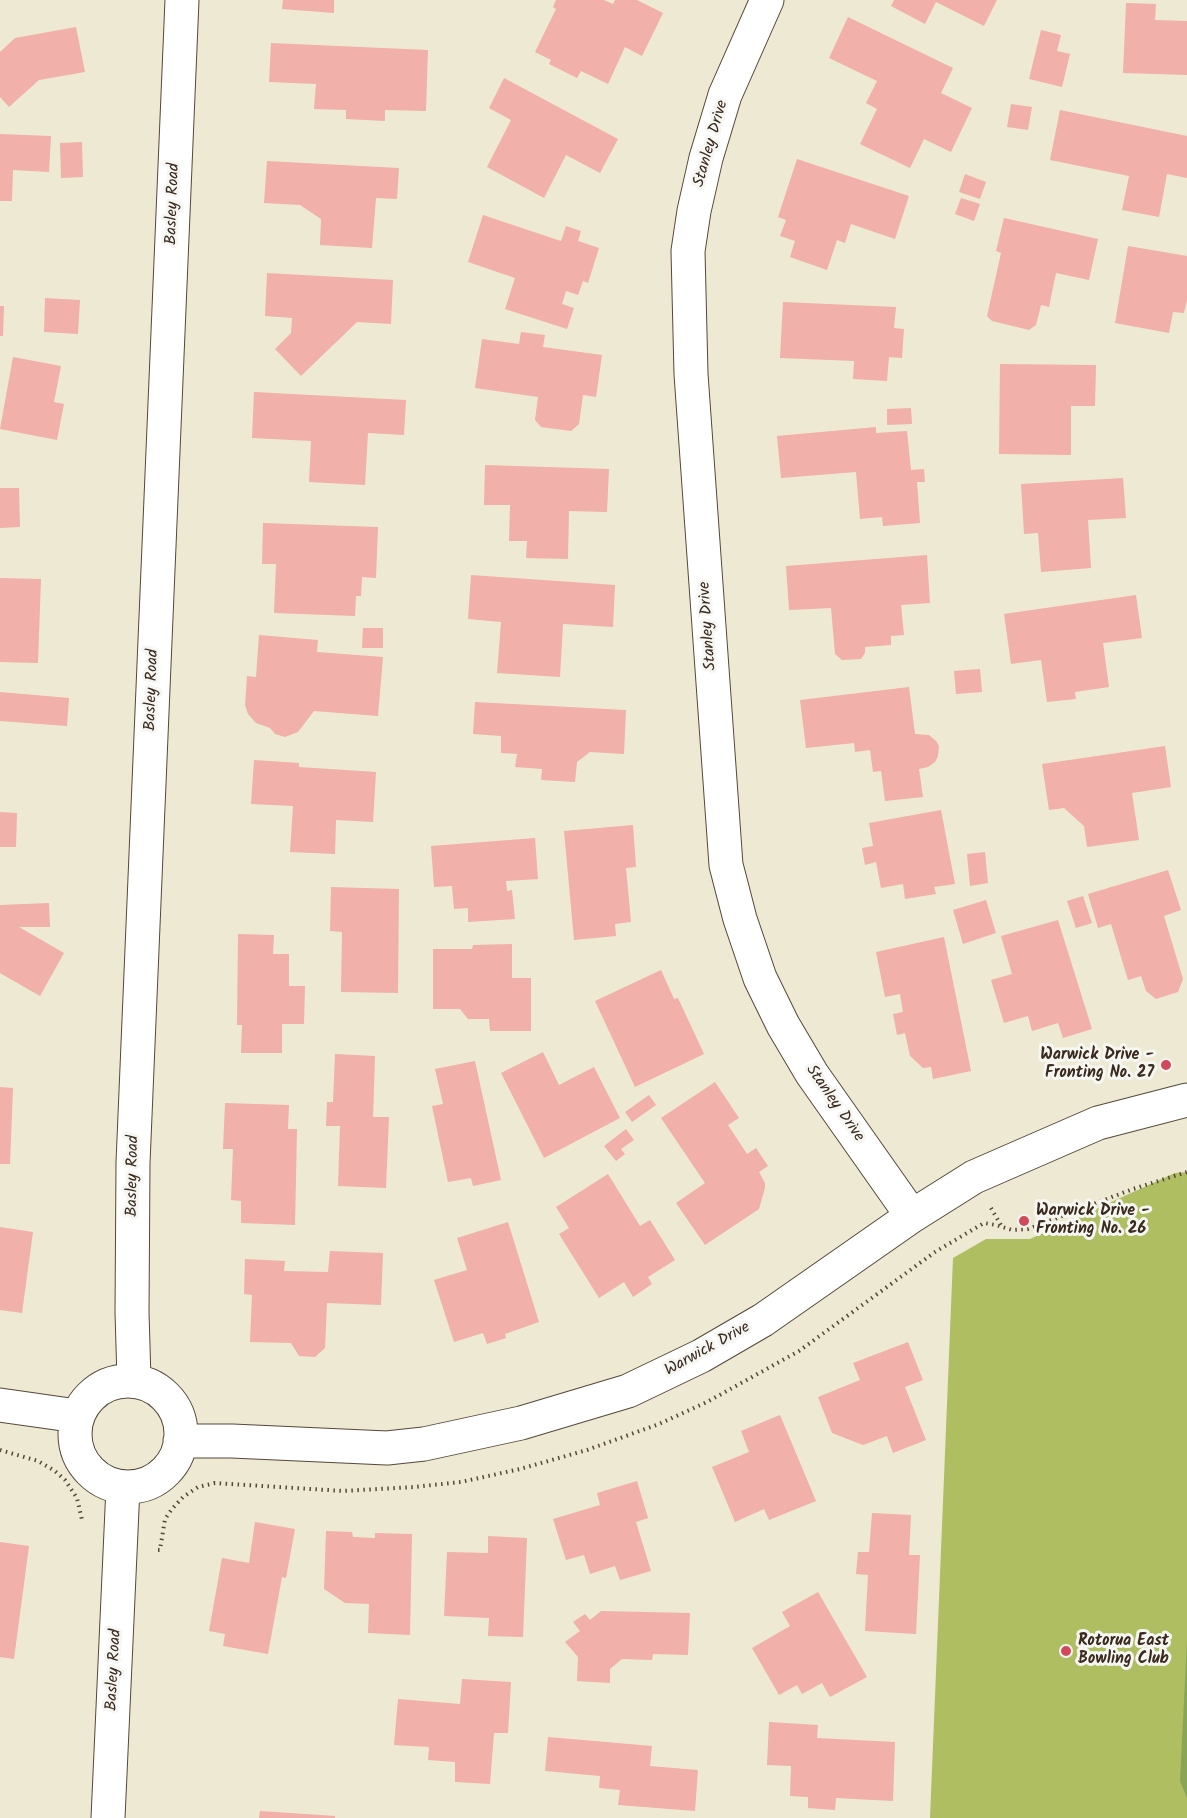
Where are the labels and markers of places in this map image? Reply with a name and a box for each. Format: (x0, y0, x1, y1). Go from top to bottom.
place label: Warwick Drive - Fronting No. 27 (1040, 1046, 1154, 1084)
marker: Warwick Drive - Fronting No. 27 (1159, 1058, 1173, 1072)
place label: Warwick Drive - Fronting No. 26 (1036, 1202, 1150, 1240)
marker: Warwick Drive - Fronting No. 26 (1017, 1214, 1031, 1228)
place label: Rotorua East Bowling Club (1078, 1632, 1169, 1670)
marker: Rotorua East Bowling Club (1059, 1644, 1073, 1658)

